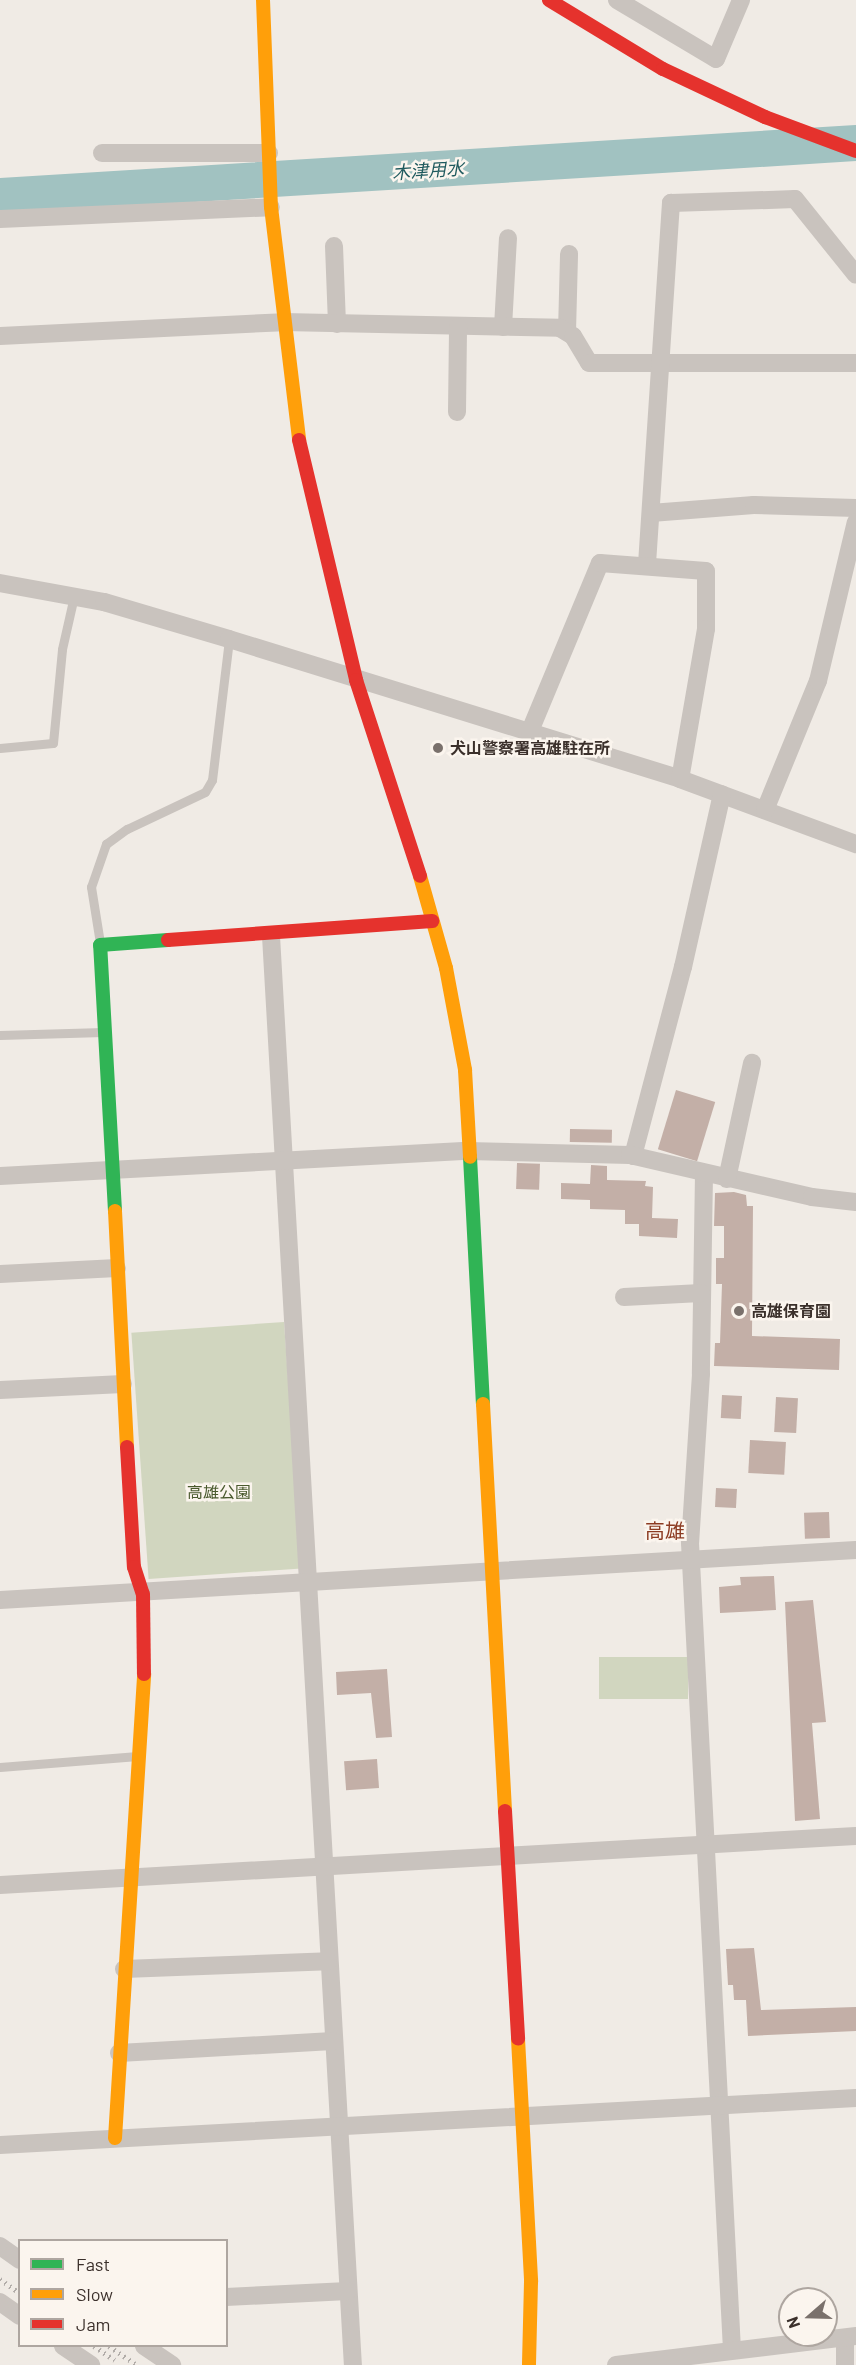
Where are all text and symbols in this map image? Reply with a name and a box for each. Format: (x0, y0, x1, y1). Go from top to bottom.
water label: 木津用水 (391, 157, 465, 183)
place label: 犬山警察署高雄駐在所 (450, 738, 610, 758)
marker: 犬山警察署高雄駐在所 (431, 741, 445, 755)
place label: 高雄保育園 (751, 1301, 831, 1321)
marker: 高雄保育園 (732, 1304, 746, 1318)
park label: 高雄公園 (187, 1482, 251, 1502)
district label: 高雄 (645, 1518, 685, 1542)
legend (18, 2239, 228, 2347)
text: Fast (76, 2253, 110, 2275)
text: Slow (76, 2283, 113, 2305)
north arrow (778, 2287, 838, 2347)
text: Jam (76, 2313, 110, 2335)
text: N (782, 2314, 803, 2331)

